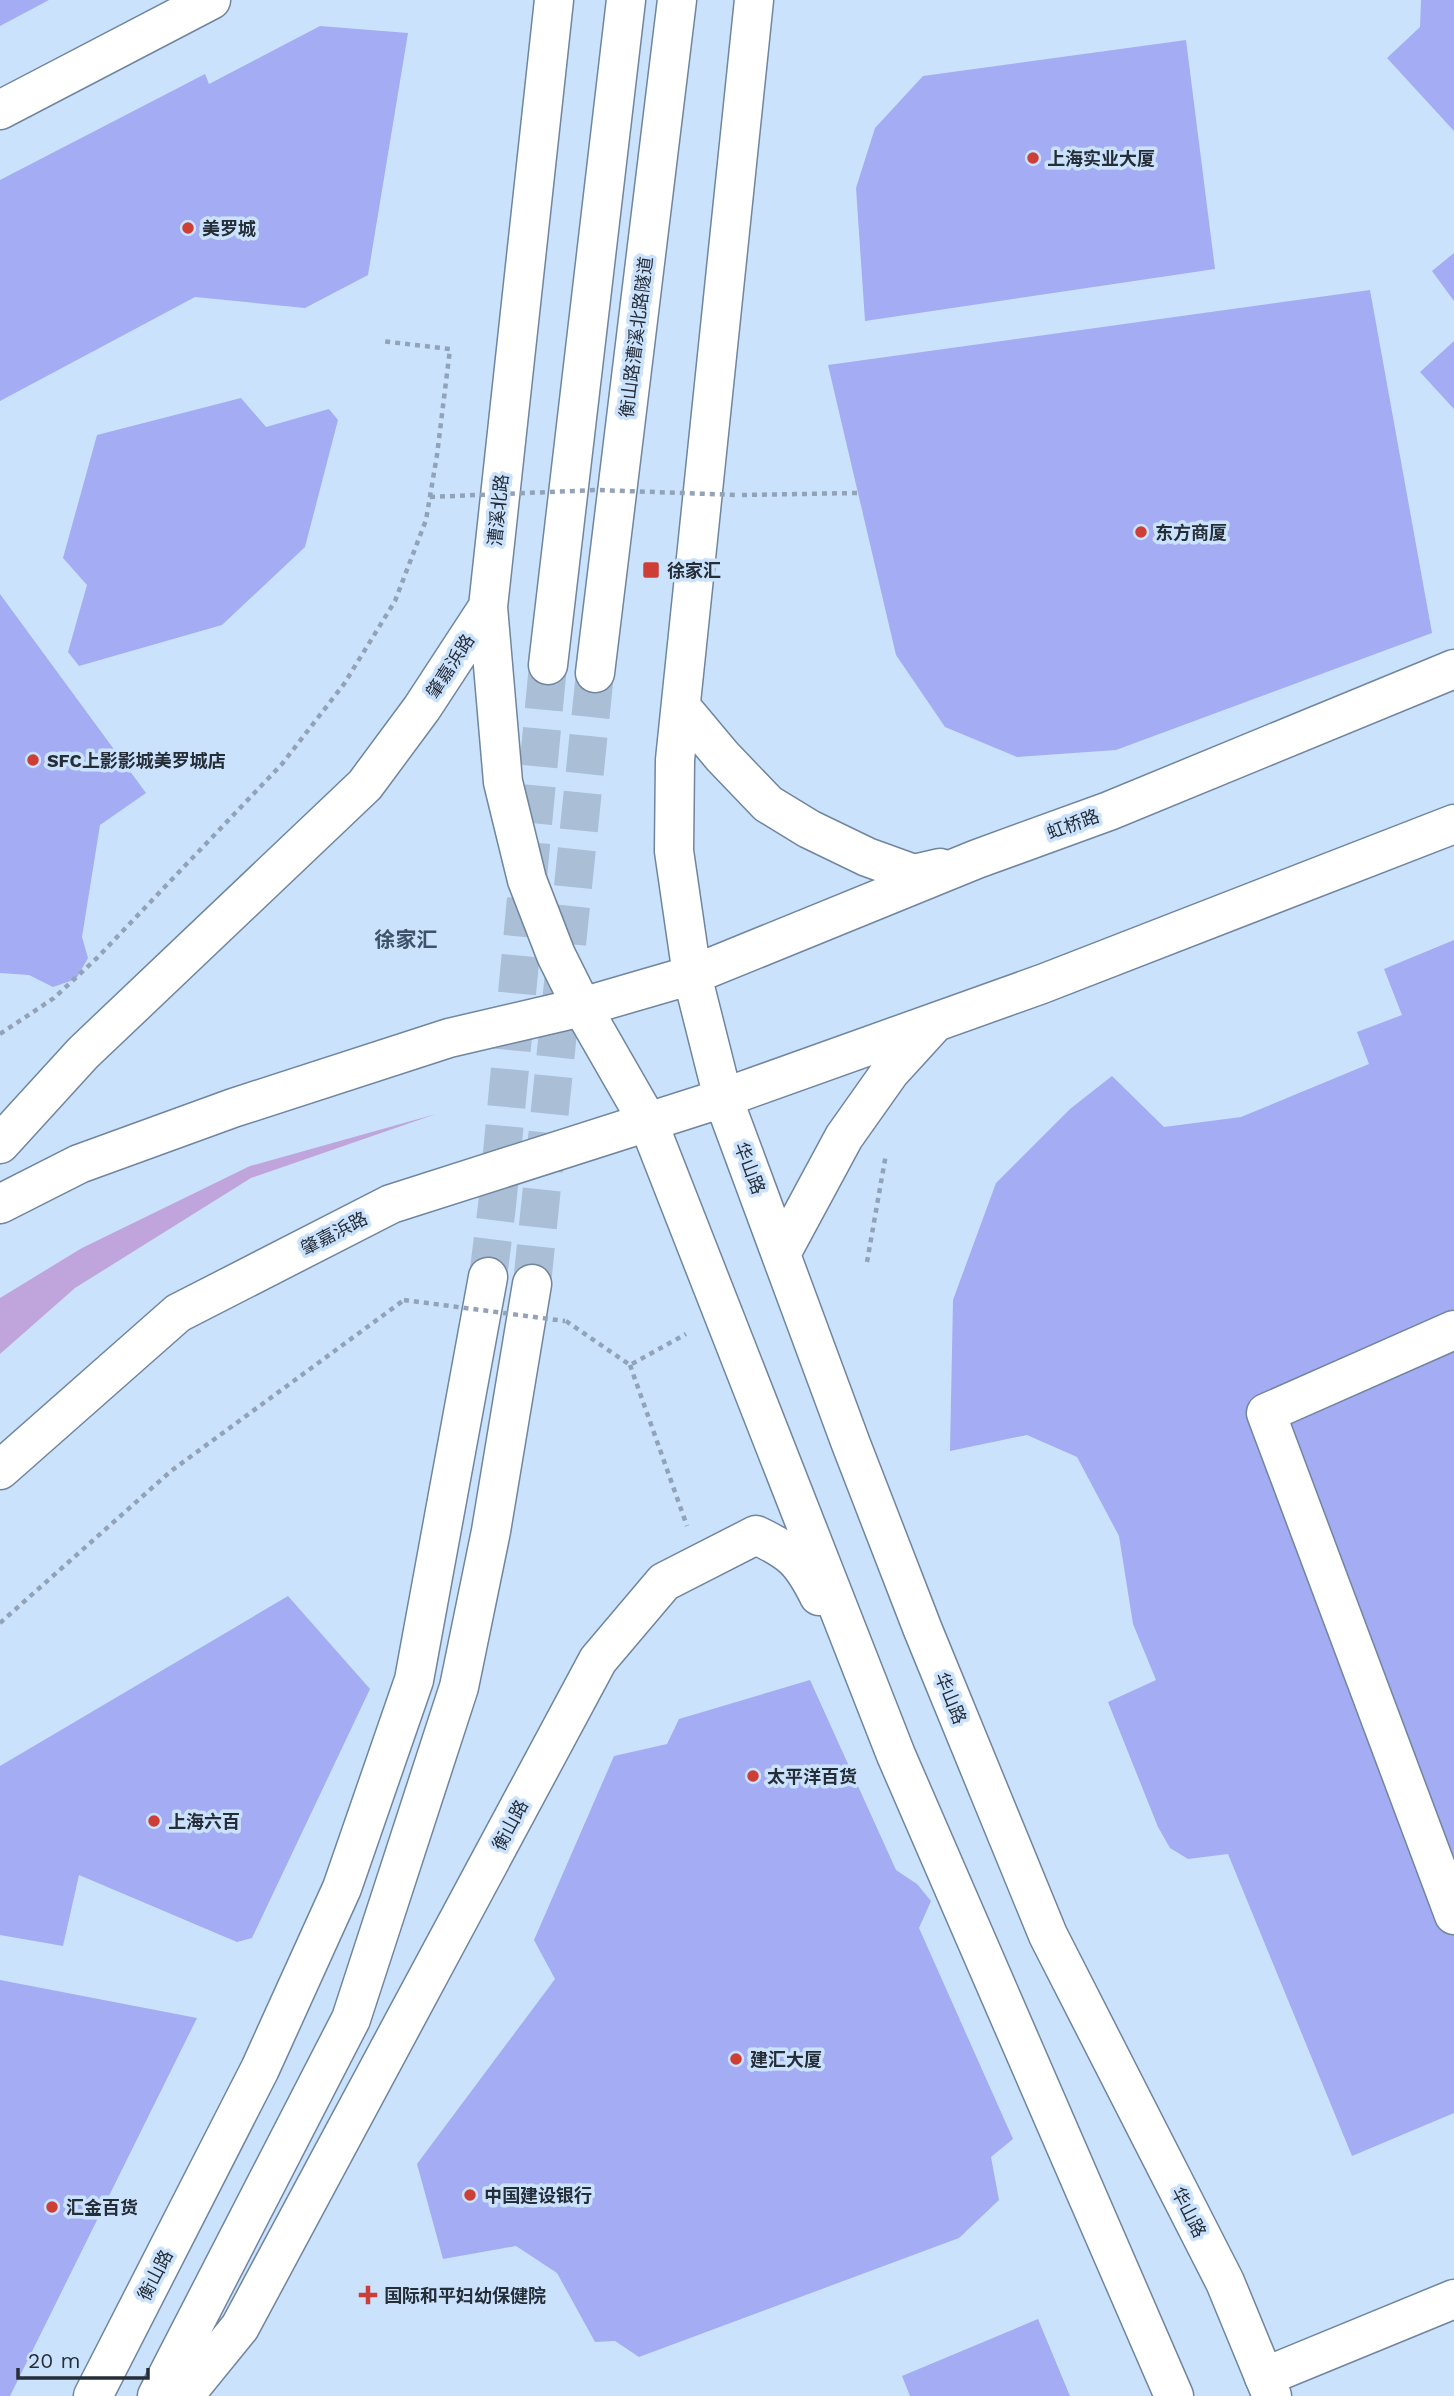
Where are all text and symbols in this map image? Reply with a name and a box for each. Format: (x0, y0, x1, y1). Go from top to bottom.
place label: 上海实业大厦 (1047, 148, 1155, 169)
marker: 上海实业大厦 (1025, 150, 1041, 166)
place label: 美罗城 (202, 218, 256, 239)
marker: 美罗城 (180, 220, 196, 236)
street label: 衡山路漕溪北路隧道 (616, 255, 656, 419)
street label: 漕溪北路 (484, 473, 512, 547)
place label: 东方商厦 (1155, 522, 1227, 543)
marker: 东方商厦 (1133, 524, 1149, 540)
marker: 徐家汇 (641, 560, 661, 580)
place label: 徐家汇 (667, 560, 721, 581)
street label: 肇嘉浜路 (422, 630, 478, 702)
place label: SFC上影影城美罗城店 (47, 750, 226, 771)
marker: SFC上影影城美罗城店 (25, 752, 41, 768)
street label: 虹桥路 (1044, 805, 1102, 843)
district label: 徐家汇 (375, 927, 438, 952)
street label: 华山路 (731, 1139, 769, 1197)
street label: 肇嘉浜路 (297, 1207, 371, 1259)
street label: 华山路 (931, 1669, 971, 1727)
place label: 太平洋百货 (767, 1766, 857, 1787)
marker: 太平洋百货 (745, 1768, 761, 1784)
street label: 衡山路 (488, 1796, 532, 1854)
place label: 上海六百 (168, 1811, 240, 1832)
marker: 上海六百 (146, 1813, 162, 1829)
place label: 建汇大厦 (750, 2049, 822, 2070)
marker: 建汇大厦 (728, 2051, 744, 2067)
street label: 华山路 (1167, 2183, 1211, 2241)
place label: 中国建设银行 (484, 2185, 592, 2206)
marker: 中国建设银行 (462, 2187, 478, 2203)
place label: 汇金百货 (66, 2197, 138, 2218)
marker: 汇金百货 (44, 2199, 60, 2215)
street label: 衡山路 (133, 2246, 177, 2304)
marker: 国际和平妇幼保健院 (358, 2285, 378, 2305)
place label: 国际和平妇幼保健院 (384, 2285, 546, 2306)
scale bar (18, 2336, 147, 2380)
text: 20 m (28, 2348, 80, 2373)

